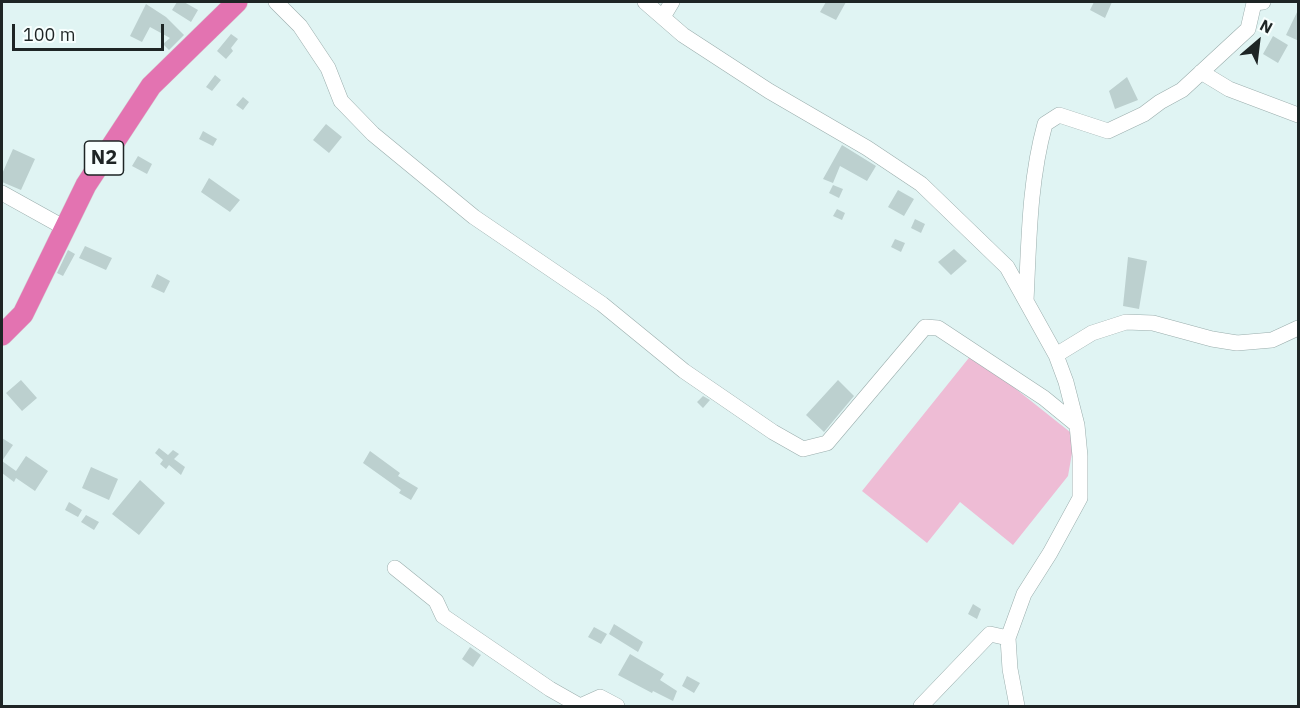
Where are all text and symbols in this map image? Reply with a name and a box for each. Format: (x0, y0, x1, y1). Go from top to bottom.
scale bar (15, 12, 166, 50)
north arrow (1228, 12, 1288, 72)
text: N (1257, 15, 1276, 38)
text: 100 m (23, 23, 75, 46)
road number: N2 (84, 141, 124, 175)

